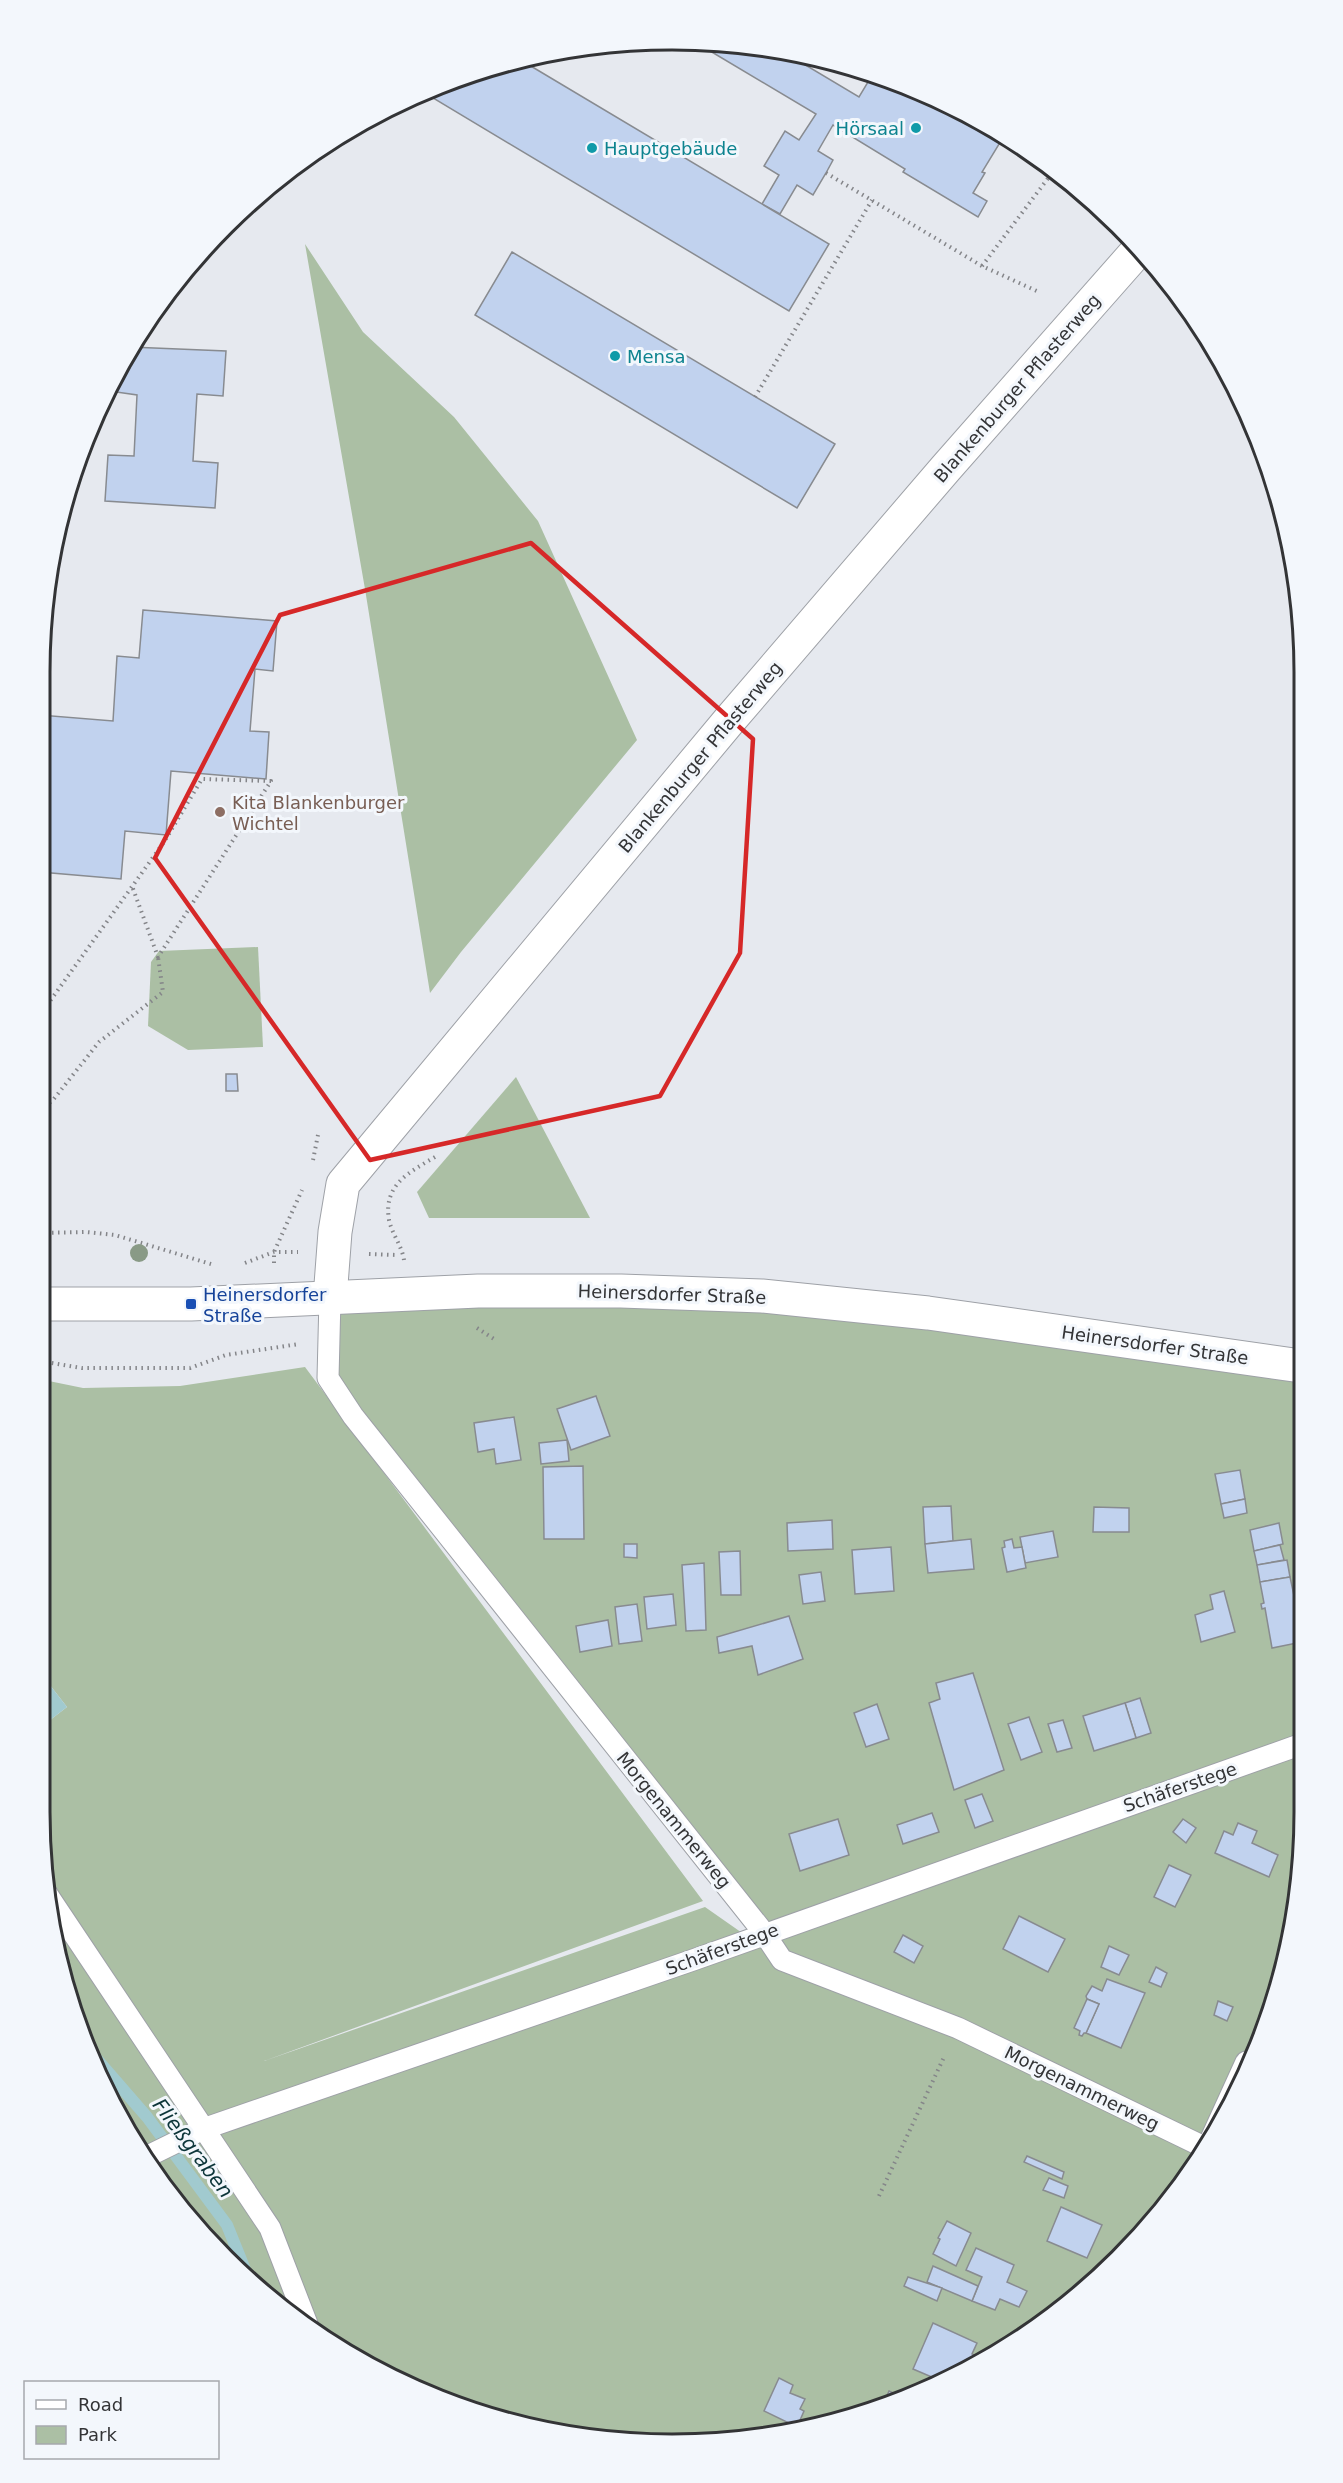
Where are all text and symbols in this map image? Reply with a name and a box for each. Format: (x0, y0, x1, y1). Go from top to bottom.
place label: Hörsaal (836, 118, 904, 139)
marker: Hörsaal (909, 121, 923, 135)
place label: Hauptgebäude (604, 138, 737, 159)
marker: Hauptgebäude (585, 141, 599, 155)
street label: Blankenburger Pflasterweg (929, 289, 1105, 487)
place label: Mensa (627, 346, 685, 367)
marker: Mensa (608, 349, 622, 363)
street label: Blankenburger Pflasterweg (614, 657, 786, 857)
place label: Kita Blankenburger Wichtel (232, 792, 405, 834)
marker: Kita Blankenburger Wichtel (213, 805, 227, 819)
street label: Heinersdorfer Straße (577, 1280, 767, 1308)
place label: Heinersdorfer Straße (203, 1284, 327, 1326)
marker: Heinersdorfer Straße (184, 1297, 198, 1311)
street label: Heinersdorfer Straße (1060, 1321, 1250, 1369)
street label: Morgenammerweg (613, 1748, 735, 1892)
street label: Schäferstege (1121, 1758, 1239, 1816)
street label: Schäferstege (663, 1919, 781, 1979)
street label: Morgenammerweg (1001, 2041, 1163, 2135)
water label: Fließgraben (148, 2094, 238, 2202)
legend (24, 2381, 219, 2459)
text: Road (78, 2394, 123, 2415)
text: Park (78, 2424, 117, 2445)

